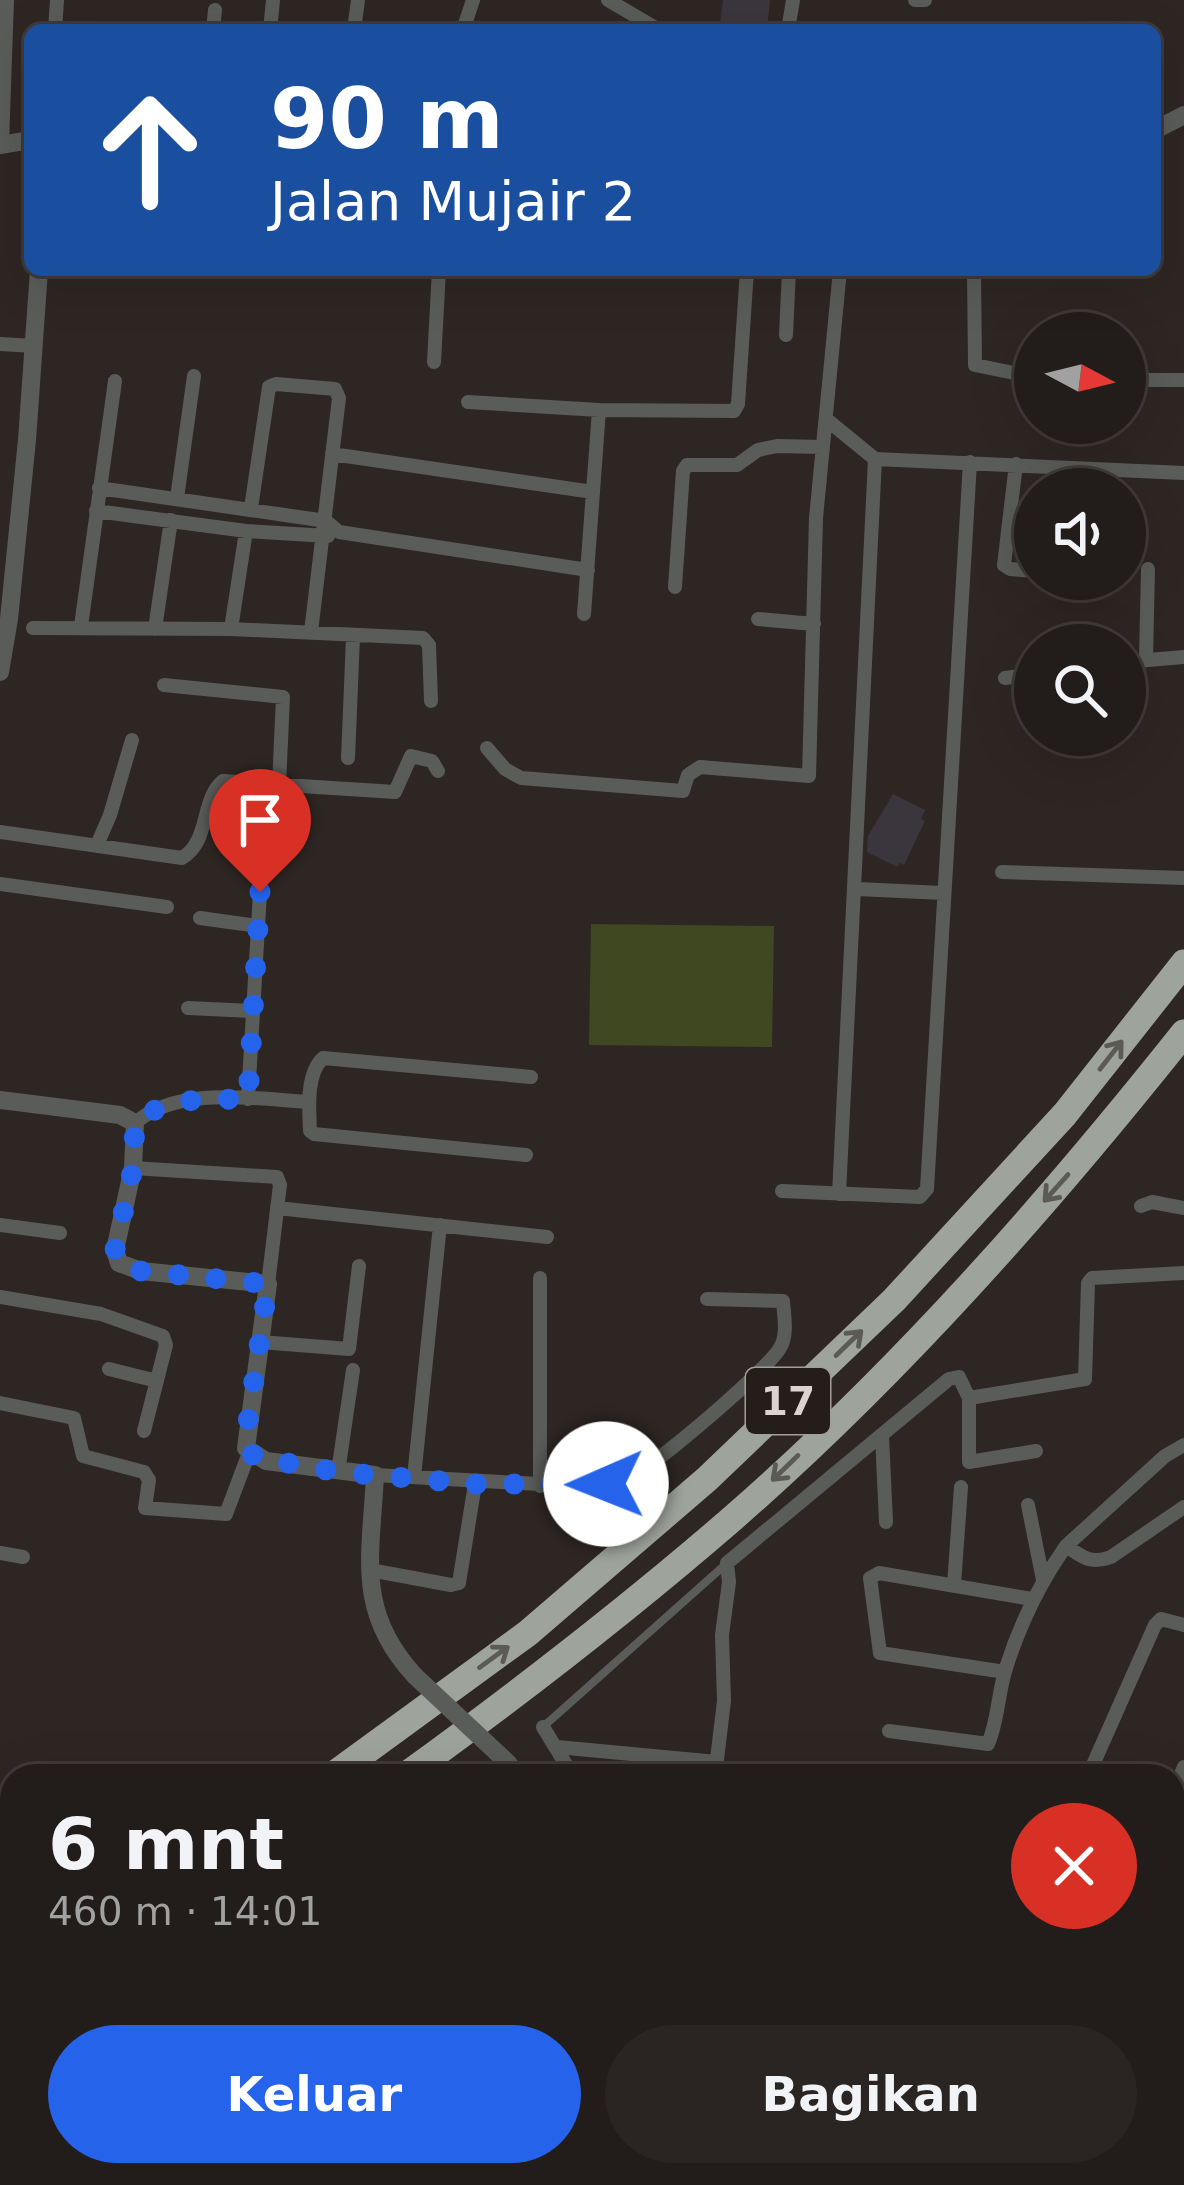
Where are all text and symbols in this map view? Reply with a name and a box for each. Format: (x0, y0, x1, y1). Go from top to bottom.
text: 90 m (270, 70, 504, 168)
icon: ahead (72, 72, 228, 228)
text: Jalan Mujair 2 (270, 170, 636, 233)
north arrow (1014, 312, 1146, 444)
map controls (1014, 312, 1146, 756)
button: sound (1014, 468, 1146, 600)
button: search (1014, 624, 1146, 756)
pin (209, 769, 311, 892)
icon: arrive (227, 787, 293, 853)
one-way arrow (1097, 1040, 1124, 1072)
one-way arrow (1043, 1173, 1070, 1203)
one-way arrow (834, 1330, 863, 1358)
road number: 17 (746, 1368, 830, 1434)
position arrow (543, 1421, 669, 1547)
one-way arrow (771, 1454, 800, 1482)
one-way arrow (477, 1645, 510, 1671)
text: 6 mnt (48, 1802, 284, 1886)
button: close (1011, 1803, 1137, 1929)
text: 460 m · 14:01 (48, 1889, 322, 1934)
button: Keluar (48, 2025, 581, 2163)
button: Bagikan (605, 2025, 1137, 2163)

